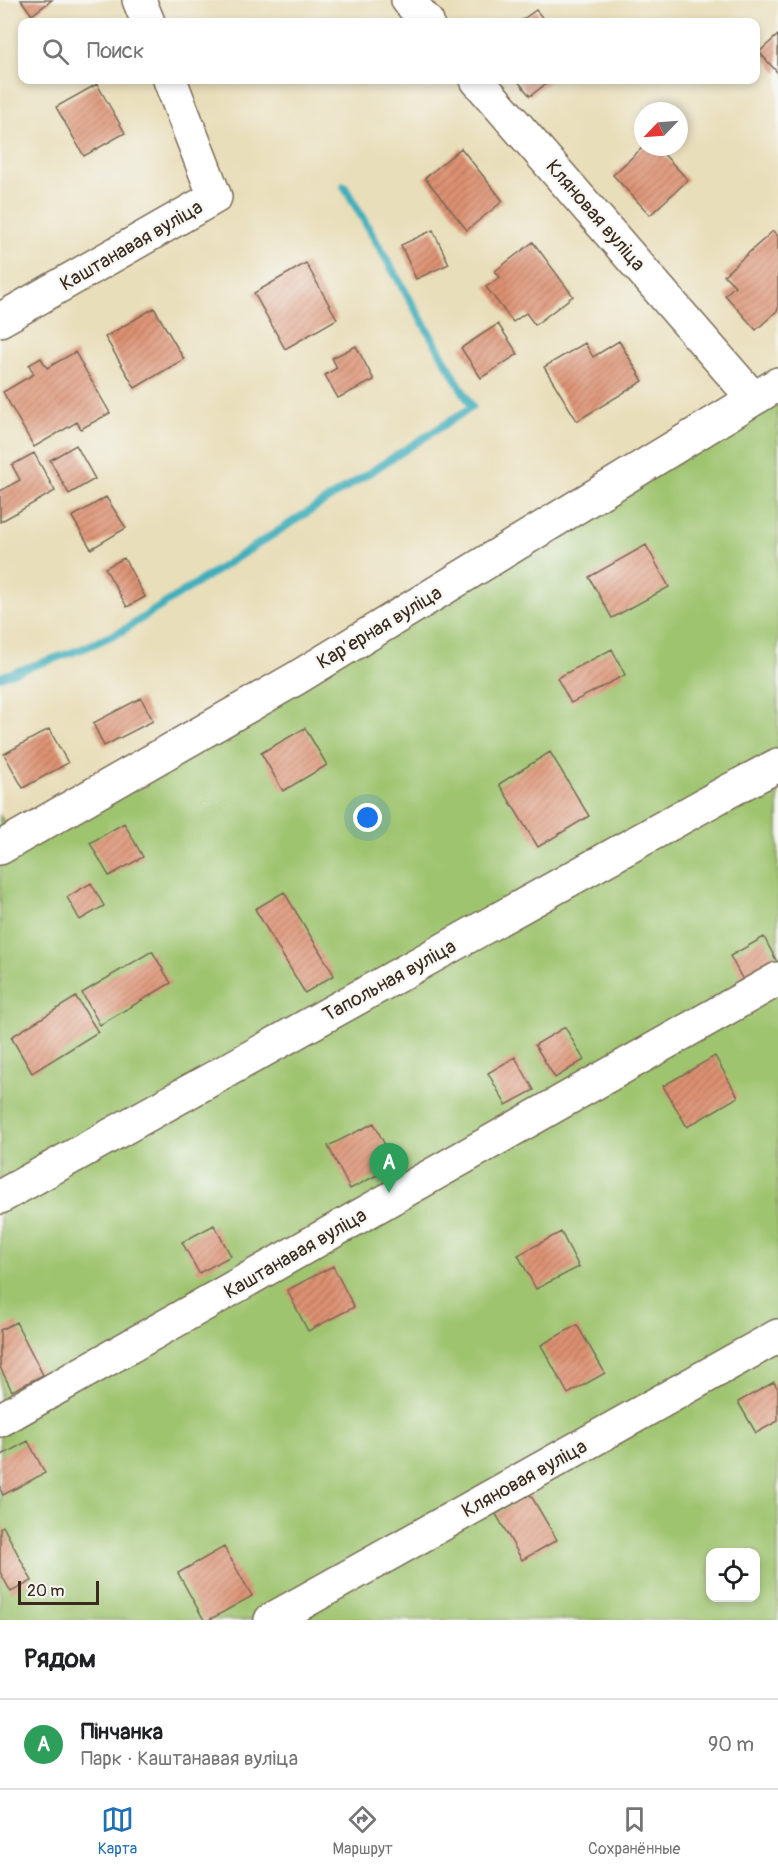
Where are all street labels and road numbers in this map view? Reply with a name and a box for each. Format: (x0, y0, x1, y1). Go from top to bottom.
street label: Кляновая вуліца (540, 155, 651, 276)
street label: Каштанавая вуліца (55, 194, 207, 296)
street label: Карʼерная вуліца (312, 580, 446, 675)
street label: Тапольная вуліца (318, 934, 460, 1027)
street label: Каштанавая вуліца (219, 1202, 371, 1304)
street label: Кляновая вуліца (457, 1434, 591, 1523)

